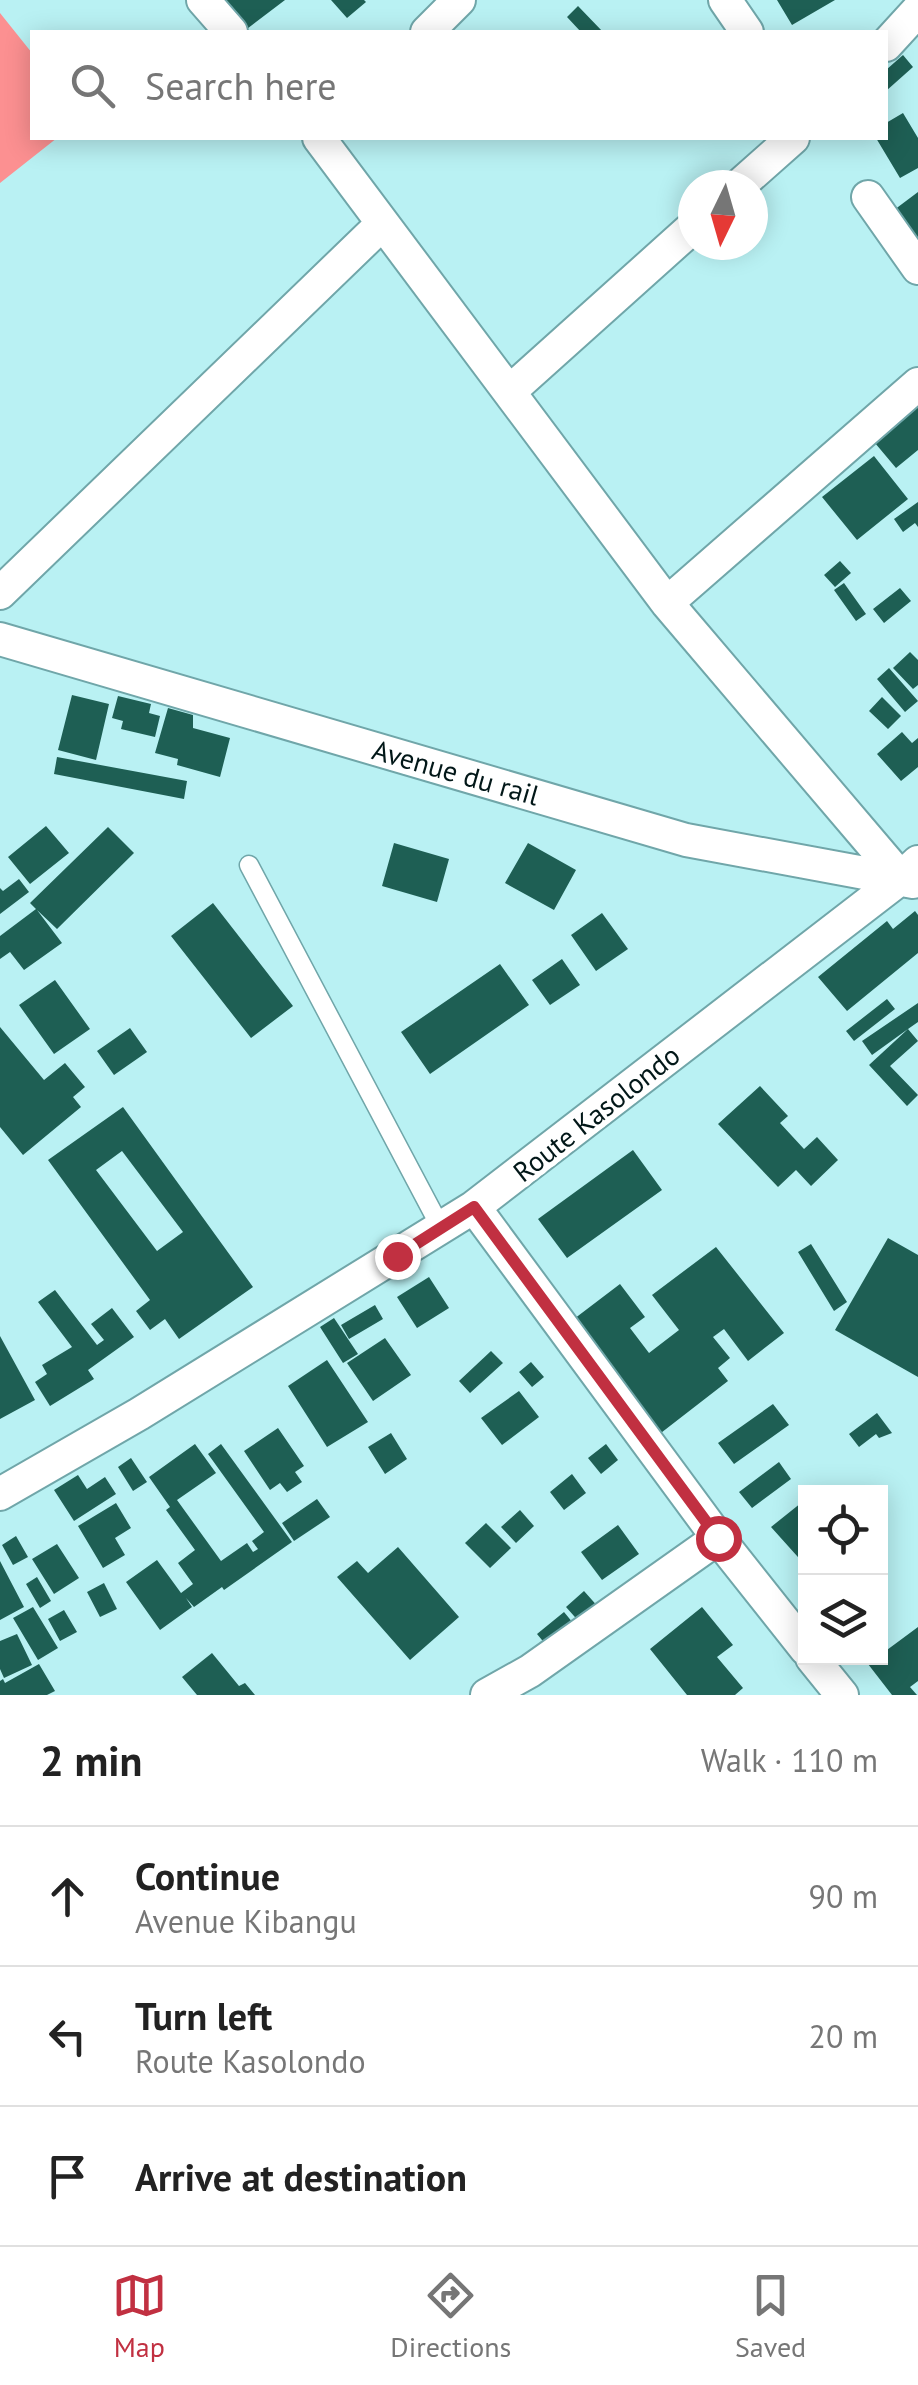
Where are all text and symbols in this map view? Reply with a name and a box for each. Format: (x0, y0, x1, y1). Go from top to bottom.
search box (30, 30, 888, 140)
icon: search (65, 58, 120, 113)
text: Search here (145, 61, 337, 110)
north arrow (678, 170, 768, 260)
street label: Avenue du rail (368, 731, 544, 813)
street label: Route Kasolondo (505, 1036, 687, 1190)
route end (375, 1234, 421, 1280)
map controls (798, 1485, 888, 1665)
button: locate (798, 1485, 888, 1575)
route start (696, 1516, 742, 1562)
button: layers (798, 1575, 888, 1665)
text: 2 min (40, 1733, 142, 1788)
text: Walk · 110 m (701, 1739, 878, 1781)
text: Continue (135, 1851, 280, 1900)
icon: ahead (40, 1869, 95, 1924)
text: 90 m (809, 1875, 878, 1917)
text: Avenue Kibangu (135, 1900, 357, 1942)
text: Turn left (135, 1991, 272, 2040)
icon: left (40, 2009, 95, 2064)
text: 20 m (809, 2015, 878, 2057)
text: Route Kasolondo (135, 2040, 366, 2082)
icon: arrive (40, 2149, 95, 2204)
text: Arrive at destination (135, 2152, 467, 2201)
tab: Map (112, 2268, 167, 2365)
tab: Directions (390, 2268, 511, 2365)
tab: Saved (735, 2268, 806, 2365)

